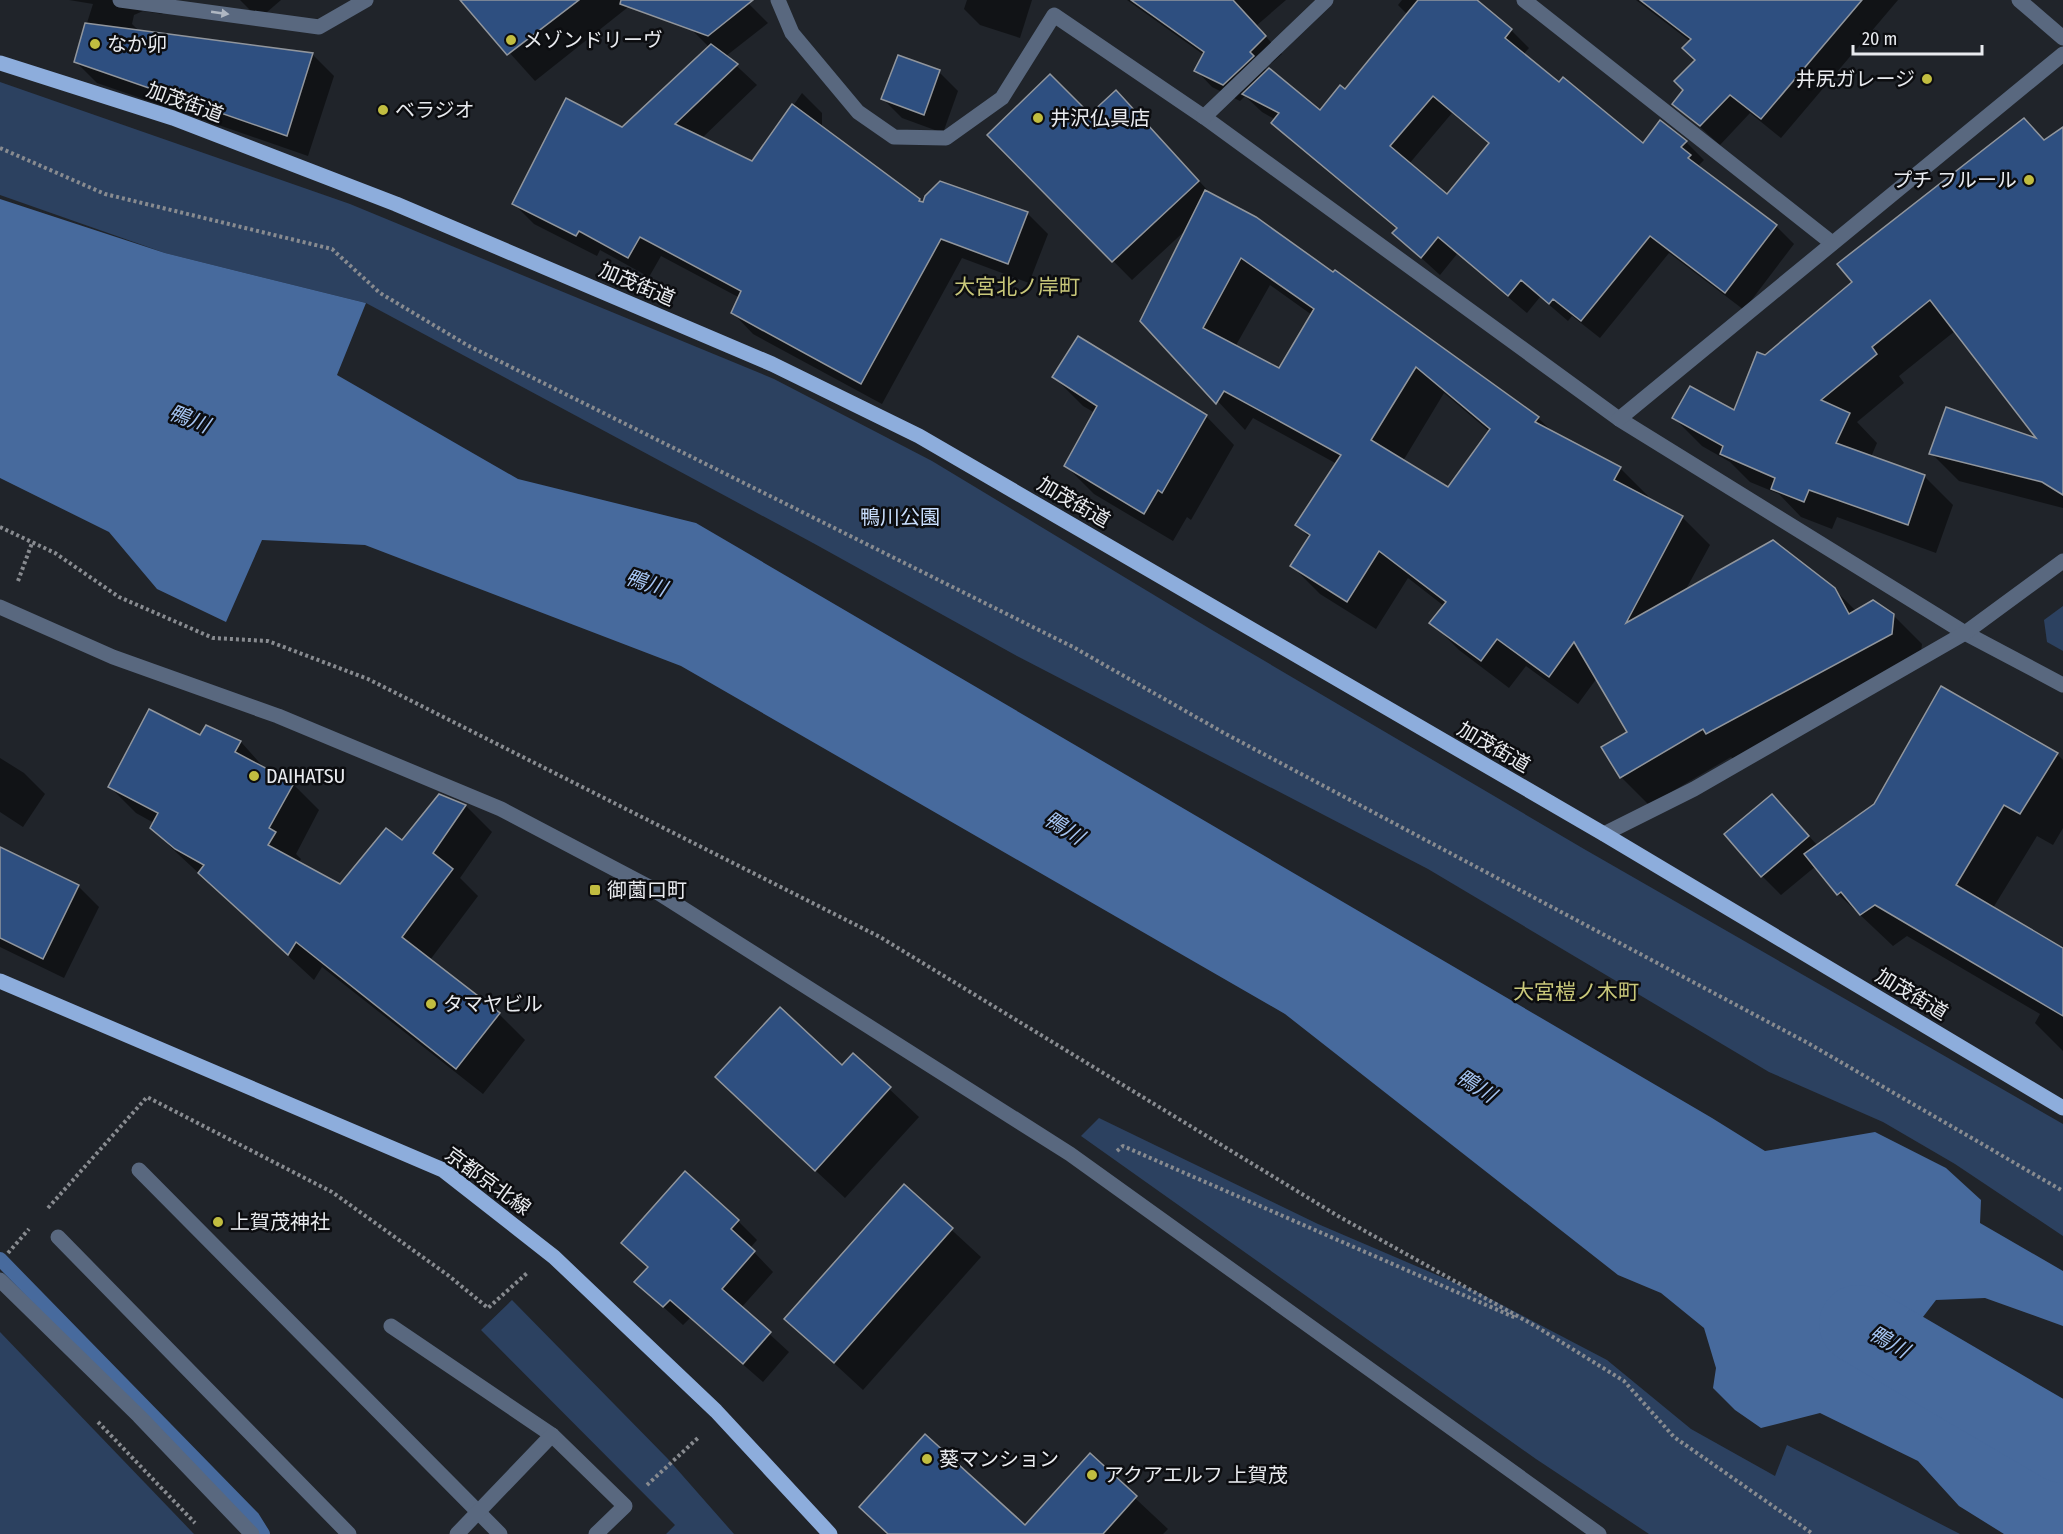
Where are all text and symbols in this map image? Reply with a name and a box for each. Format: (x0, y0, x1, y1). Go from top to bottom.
one-way arrow (210, 9, 229, 18)
scale bar (1853, 18, 1982, 56)
place label: メゾンドリーヴ (523, 28, 663, 52)
text: 20 m (1862, 28, 1897, 50)
place label: なか卯 (107, 32, 167, 56)
marker: メゾンドリーヴ (504, 33, 518, 47)
marker: なか卯 (88, 37, 102, 51)
place label: 井尻ガレージ (1795, 67, 1915, 91)
marker: 井尻ガレージ (1920, 72, 1934, 86)
street label: 加茂街道 (143, 77, 227, 127)
place label: ベラジオ (395, 98, 475, 122)
marker: ベラジオ (376, 103, 390, 117)
place label: 井沢仏具店 (1050, 106, 1150, 130)
marker: 井沢仏具店 (1031, 111, 1045, 125)
place label: プチ フルール (1892, 168, 2017, 192)
marker: プチ フルール (2022, 173, 2036, 187)
street label: 加茂街道 (595, 257, 679, 311)
district label: 大宮北ノ岸町 (954, 274, 1080, 300)
water label: 鴨川 (165, 399, 215, 439)
street label: 加茂街道 (1033, 472, 1115, 532)
park label: 鴨川公園 (860, 505, 940, 529)
water label: 鴨川 (622, 564, 672, 603)
street label: 加茂街道 (1453, 717, 1535, 777)
place label: DAIHATSU (266, 764, 345, 788)
marker: DAIHATSU (247, 769, 261, 783)
water label: 鴨川 (1039, 806, 1090, 851)
place label: 御薗口町 (607, 878, 687, 902)
marker: 御薗口町 (588, 883, 602, 897)
street label: 加茂街道 (1872, 963, 1952, 1025)
district label: 大宮榿ノ木町 (1513, 979, 1639, 1005)
place label: タマヤビル (443, 992, 543, 1016)
marker: タマヤビル (424, 997, 438, 1011)
water label: 鴨川 (1451, 1064, 1502, 1109)
street label: 京都京北線 (440, 1142, 536, 1220)
place label: 上賀茂神社 (230, 1210, 330, 1234)
marker: 上賀茂神社 (211, 1215, 225, 1229)
water label: 鴨川 (1864, 1320, 1915, 1365)
place label: 葵マンション (939, 1447, 1059, 1471)
marker: 葵マンション (920, 1452, 934, 1466)
place label: アクアエルフ 上賀茂 (1104, 1463, 1288, 1487)
marker: アクアエルフ 上賀茂 (1085, 1468, 1099, 1482)

